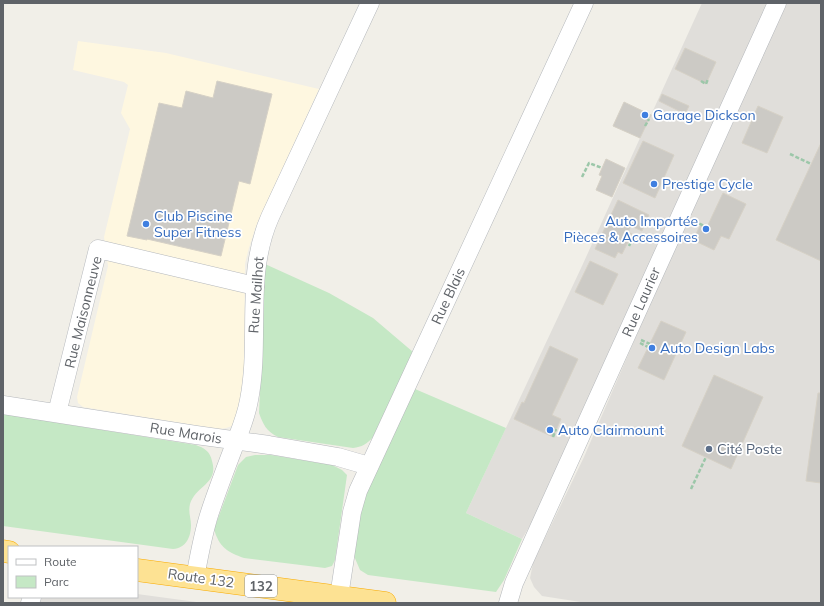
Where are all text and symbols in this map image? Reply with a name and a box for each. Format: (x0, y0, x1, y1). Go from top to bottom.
place label: Garage Dickson (653, 106, 756, 124)
marker: Garage Dickson (640, 110, 650, 120)
place label: Prestige Cycle (662, 175, 753, 193)
marker: Prestige Cycle (649, 179, 659, 189)
place label: Club Piscine Super Fitness (154, 207, 241, 241)
place label: Auto Importée Pièces & Accessoires (564, 212, 698, 246)
marker: Club Piscine Super Fitness (141, 219, 151, 229)
marker: Auto Importée Pièces & Accessoires (701, 224, 711, 234)
street label: Rue Maisonneuve (60, 254, 106, 370)
street label: Rue Mailhot (244, 256, 268, 334)
street label: Rue Laurier (618, 264, 665, 340)
street label: Rue Blais (427, 265, 469, 327)
place label: Auto Design Labs (660, 339, 775, 357)
marker: Auto Design Labs (647, 343, 657, 353)
street label: Rue Marois (149, 418, 223, 448)
place label: Auto Clairmount (558, 421, 664, 439)
marker: Auto Clairmount (545, 425, 555, 435)
place label: Cité Poste (717, 440, 782, 458)
marker: Cité Poste (704, 444, 714, 454)
legend (8, 546, 138, 598)
text: Route (44, 554, 77, 569)
street label: Route 132 (167, 564, 235, 592)
text: Parc (44, 574, 69, 589)
road number: 132 (245, 575, 277, 597)

